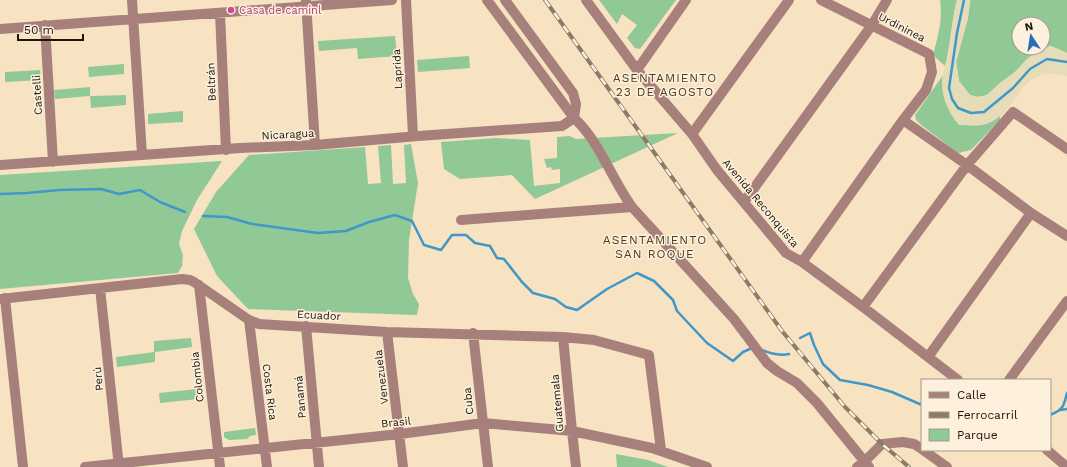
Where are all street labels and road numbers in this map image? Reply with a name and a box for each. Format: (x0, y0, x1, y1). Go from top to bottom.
street label: Urdininea (876, 10, 927, 45)
street label: Laprida (390, 49, 405, 89)
street label: Beltrán (204, 62, 219, 102)
street label: Castelli (30, 74, 45, 115)
street label: Nicaragua (261, 127, 315, 142)
street label: Avenida Reconquista (720, 156, 801, 250)
street label: Ecuador (297, 308, 342, 323)
street label: Venezuela (372, 349, 391, 405)
street label: Colombia (188, 351, 207, 403)
street label: Costa Rica (260, 363, 279, 421)
street label: Perú (91, 366, 106, 392)
street label: Guatemala (548, 373, 567, 432)
street label: Panamá (292, 375, 309, 419)
street label: Cuba (461, 387, 476, 415)
street label: Brasil (381, 414, 412, 431)

